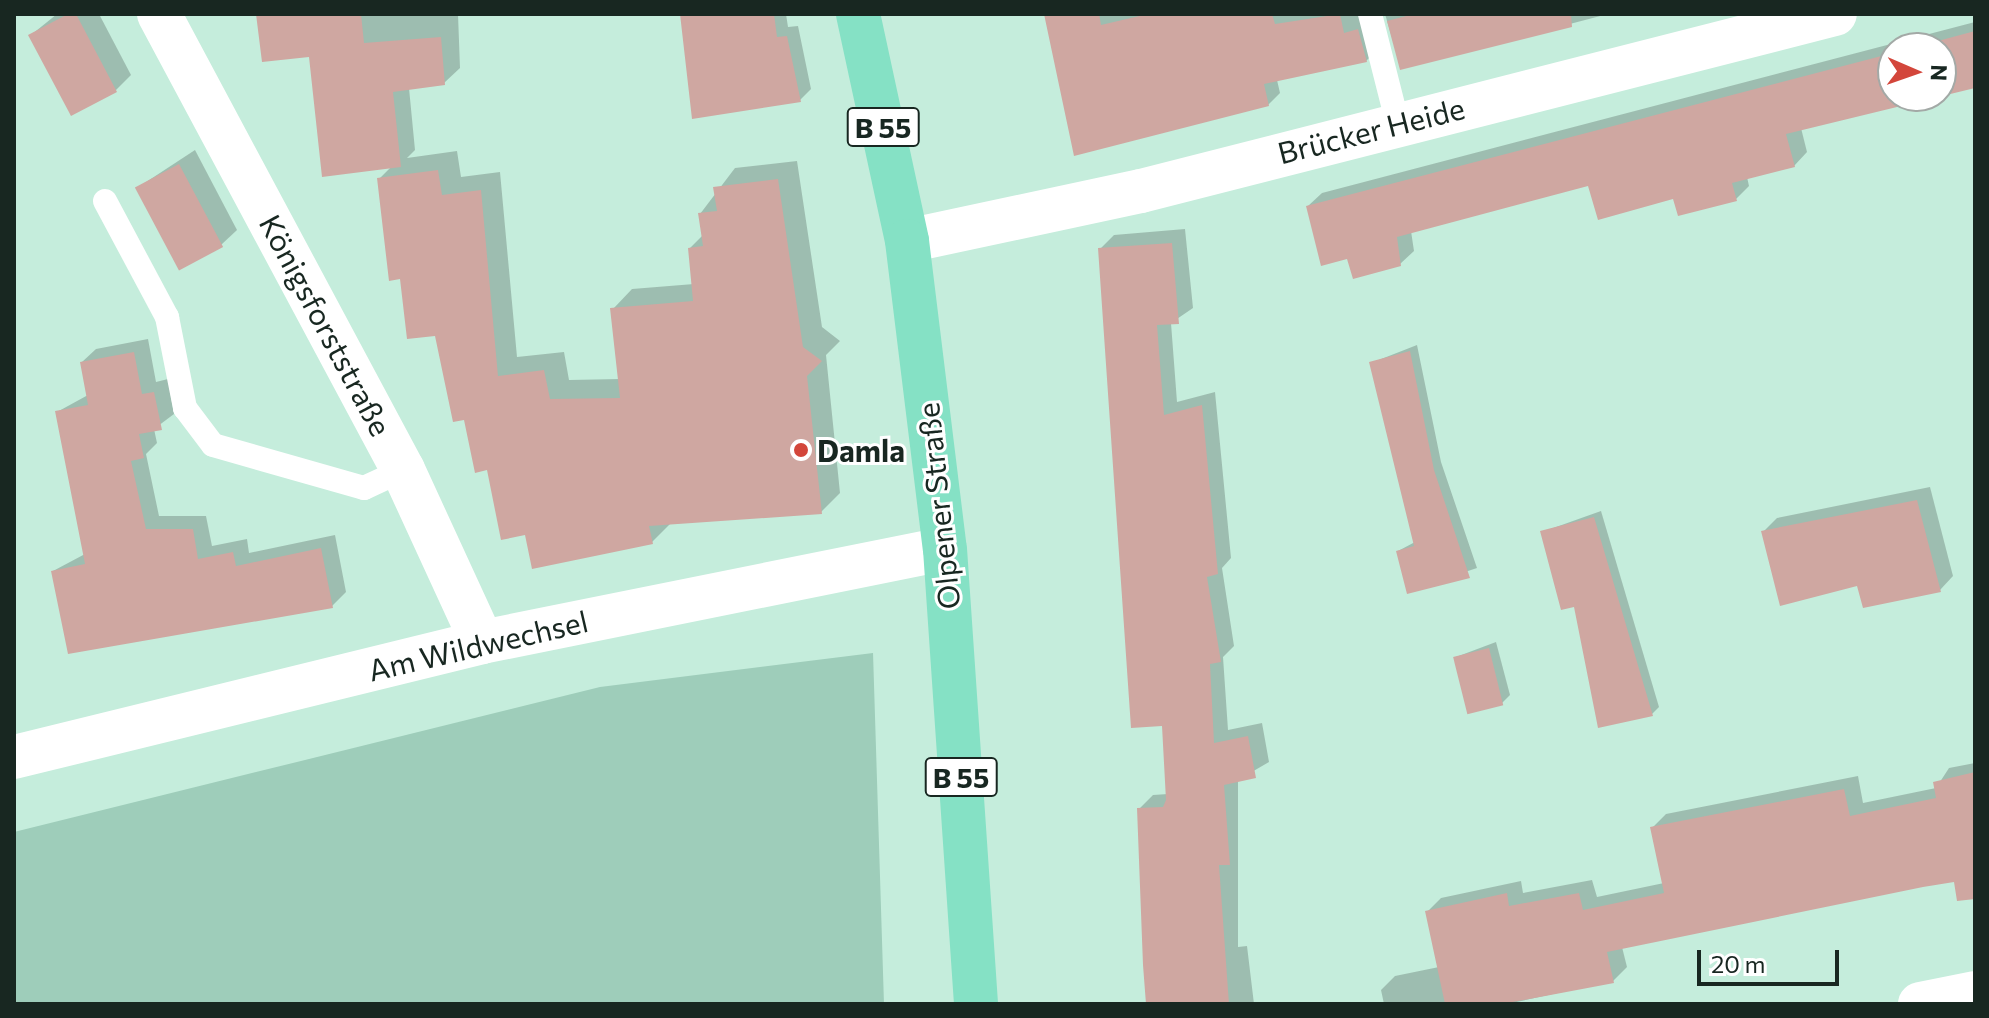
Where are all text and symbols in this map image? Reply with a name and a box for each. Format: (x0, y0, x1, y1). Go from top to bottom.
north arrow (1877, 32, 1957, 112)
text: N (1926, 64, 1953, 82)
street label: Brücker Heide (1274, 89, 1468, 171)
road number: B 55 (845, 103, 921, 151)
street label: Königsforststraße (253, 208, 399, 442)
street label: Olpener Straße (909, 401, 967, 611)
place label: Damla (817, 432, 905, 468)
marker: Damla (792, 441, 810, 459)
street label: Am Wildwechsel (365, 602, 591, 688)
road number: B 55 (923, 753, 999, 801)
scale bar (1701, 934, 1843, 984)
text: 20 m (1711, 949, 1765, 978)

